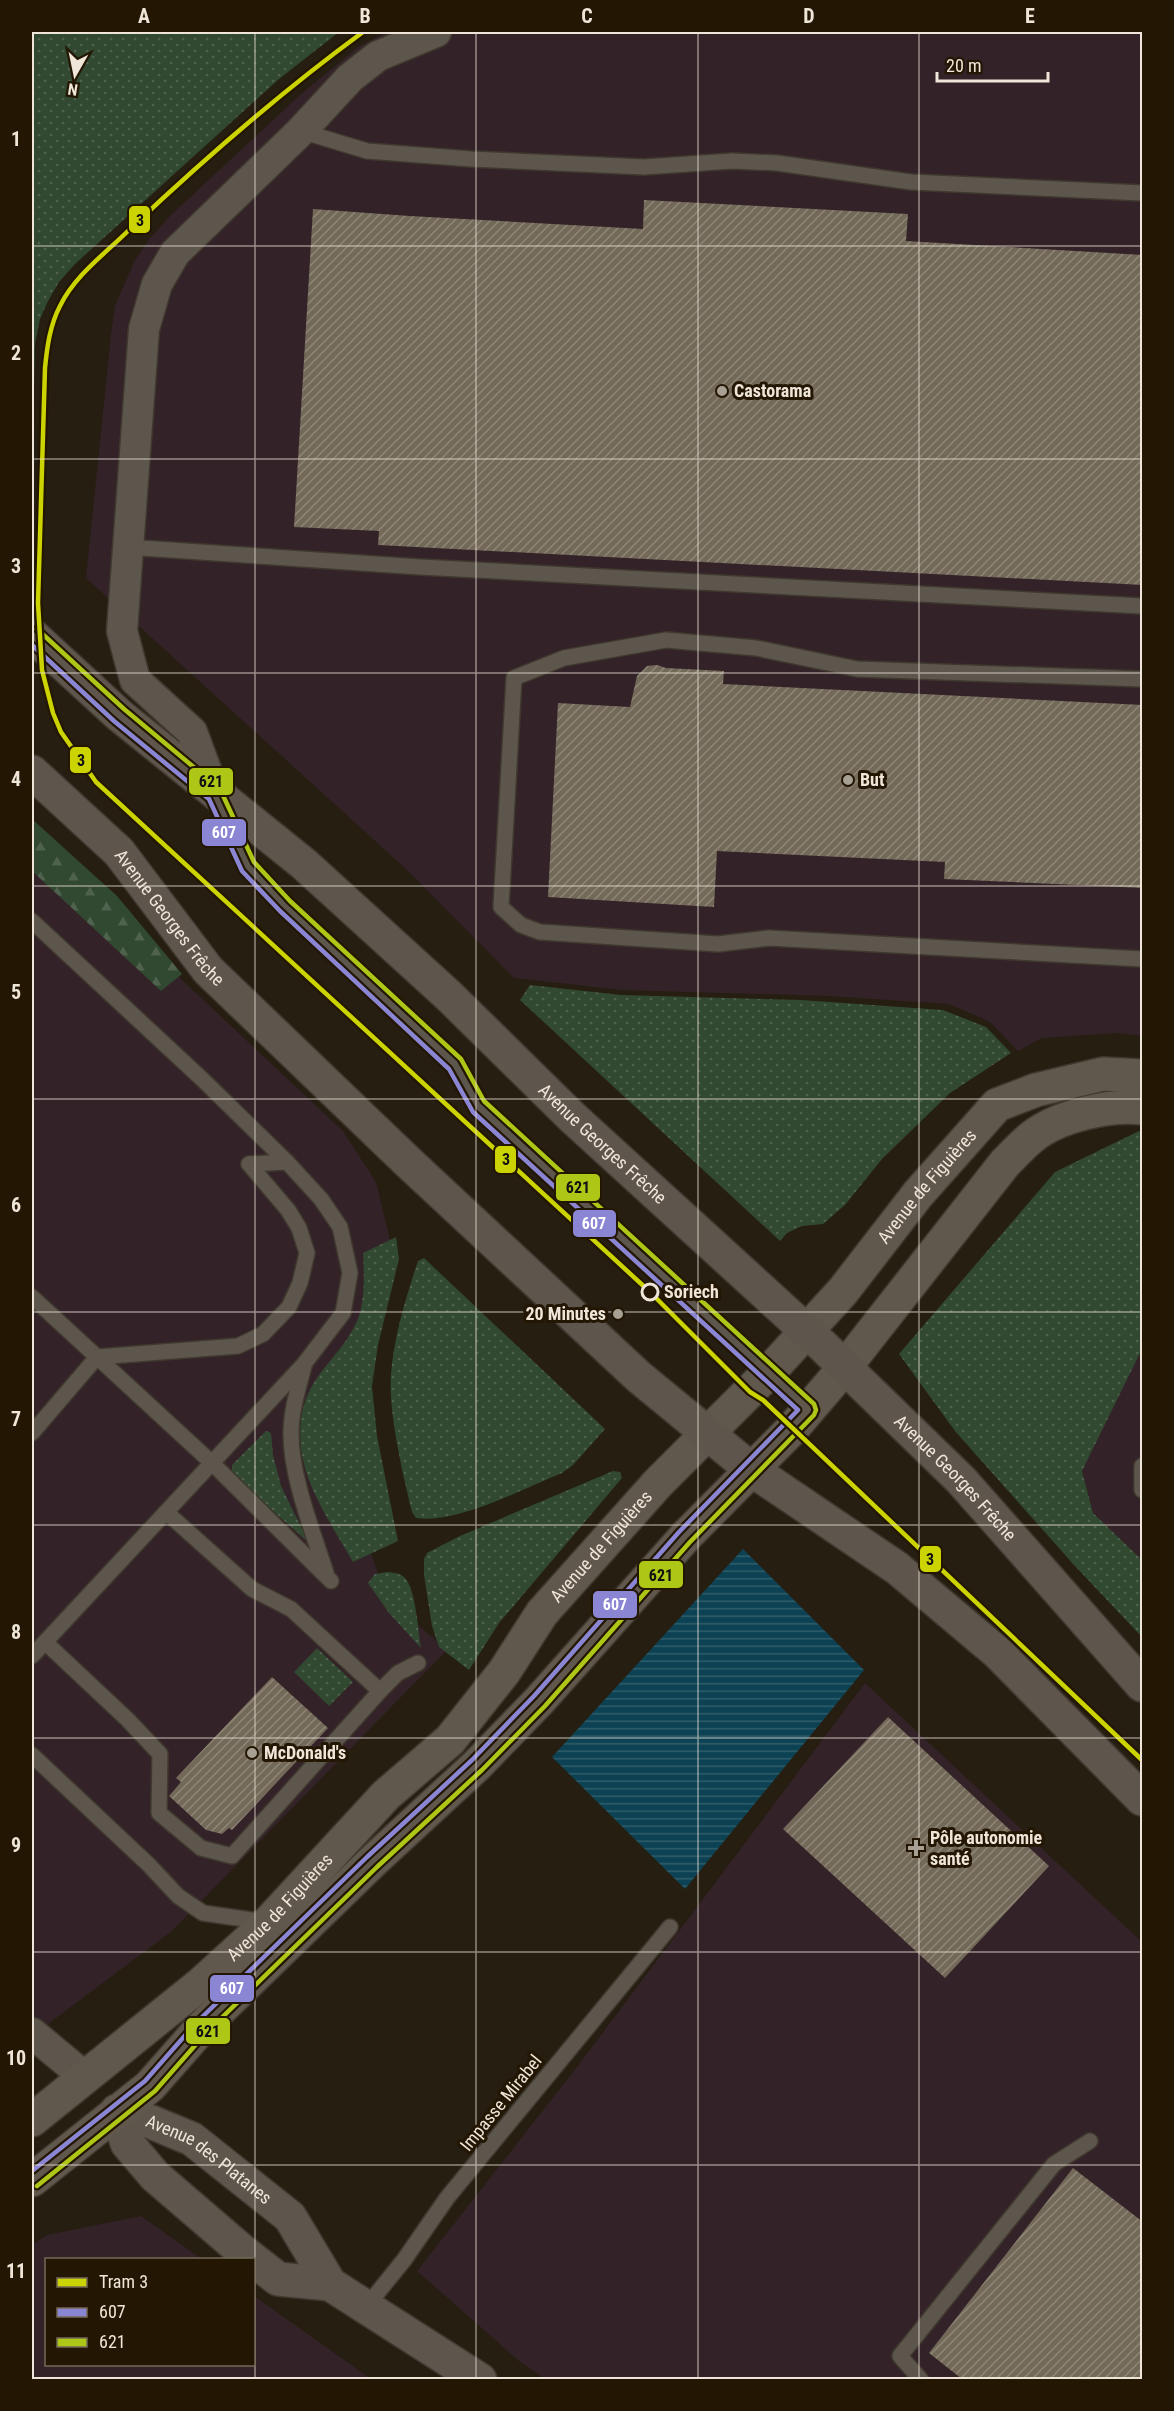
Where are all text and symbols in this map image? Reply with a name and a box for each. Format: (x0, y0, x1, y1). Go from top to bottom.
text: A (138, 4, 150, 28)
text: B (359, 4, 371, 28)
text: C (581, 4, 593, 28)
text: D (803, 4, 815, 28)
text: E (1025, 4, 1035, 28)
north arrow (45, 45, 105, 105)
scale bar (937, 45, 1048, 83)
text: 20 m (946, 55, 981, 76)
text: N (66, 79, 79, 99)
text: 1 (11, 127, 21, 151)
line badge: 3 (128, 205, 151, 234)
text: 3 (136, 211, 144, 230)
text: 2 (11, 341, 21, 365)
place label: Castorama (734, 380, 811, 401)
marker: Castorama (715, 384, 729, 398)
text: 3 (11, 554, 21, 578)
line badge: 3 (69, 746, 92, 774)
text: 3 (77, 751, 85, 770)
text: 4 (11, 767, 21, 791)
line badge: 621 (188, 767, 234, 796)
place label: But (860, 769, 885, 790)
text: 621 (199, 772, 223, 791)
marker: But (841, 773, 855, 787)
line badge: 607 (201, 818, 247, 847)
text: 607 (212, 823, 236, 842)
street label: Avenue Georges Frêche (111, 845, 229, 990)
text: 5 (11, 980, 21, 1004)
street label: Avenue Georges Frêche (535, 1079, 671, 1208)
street label: Avenue de Figuières (873, 1125, 980, 1247)
line badge: 3 (494, 1145, 517, 1174)
text: 3 (502, 1150, 510, 1169)
line badge: 621 (555, 1173, 601, 1202)
text: 621 (566, 1178, 590, 1197)
text: 6 (11, 1193, 21, 1217)
line badge: 607 (572, 1209, 617, 1238)
text: 607 (582, 1214, 606, 1233)
place label: Soriech (664, 1281, 719, 1302)
marker: Soriech (641, 1283, 659, 1301)
place label: 20 Minutes (525, 1303, 606, 1324)
marker: 20 Minutes (611, 1307, 625, 1321)
text: 7 (11, 1407, 21, 1431)
street label: Avenue Georges Frêche (890, 1410, 1021, 1545)
street label: Avenue de Figuières (546, 1486, 656, 1606)
line badge: 3 (919, 1545, 942, 1573)
text: 3 (926, 1550, 934, 1569)
line badge: 621 (638, 1560, 684, 1589)
text: 621 (649, 1566, 673, 1585)
line badge: 607 (592, 1590, 638, 1619)
text: 607 (603, 1595, 627, 1614)
text: 8 (11, 1620, 21, 1644)
place label: McDonald's (264, 1742, 346, 1763)
marker: McDonald's (245, 1746, 259, 1760)
place label: Pôle autonomie santé (930, 1827, 1043, 1869)
text: 9 (11, 1833, 21, 1857)
marker: Pôle autonomie santé (907, 1839, 925, 1857)
street label: Avenue de Figuières (222, 1849, 337, 1965)
line badge: 607 (209, 1974, 255, 2003)
text: 607 (220, 1979, 244, 1998)
line badge: 621 (185, 2017, 231, 2045)
text: 621 (196, 2022, 220, 2041)
text: 10 (6, 2046, 26, 2070)
street label: Impasse Mirabel (455, 2050, 546, 2155)
street label: Avenue des Platanes (143, 2110, 276, 2208)
legend (45, 2258, 255, 2366)
text: 11 (6, 2259, 26, 2283)
text: Tram 3 (99, 2271, 148, 2292)
text: 607 (99, 2301, 126, 2322)
text: 621 (99, 2331, 126, 2352)

